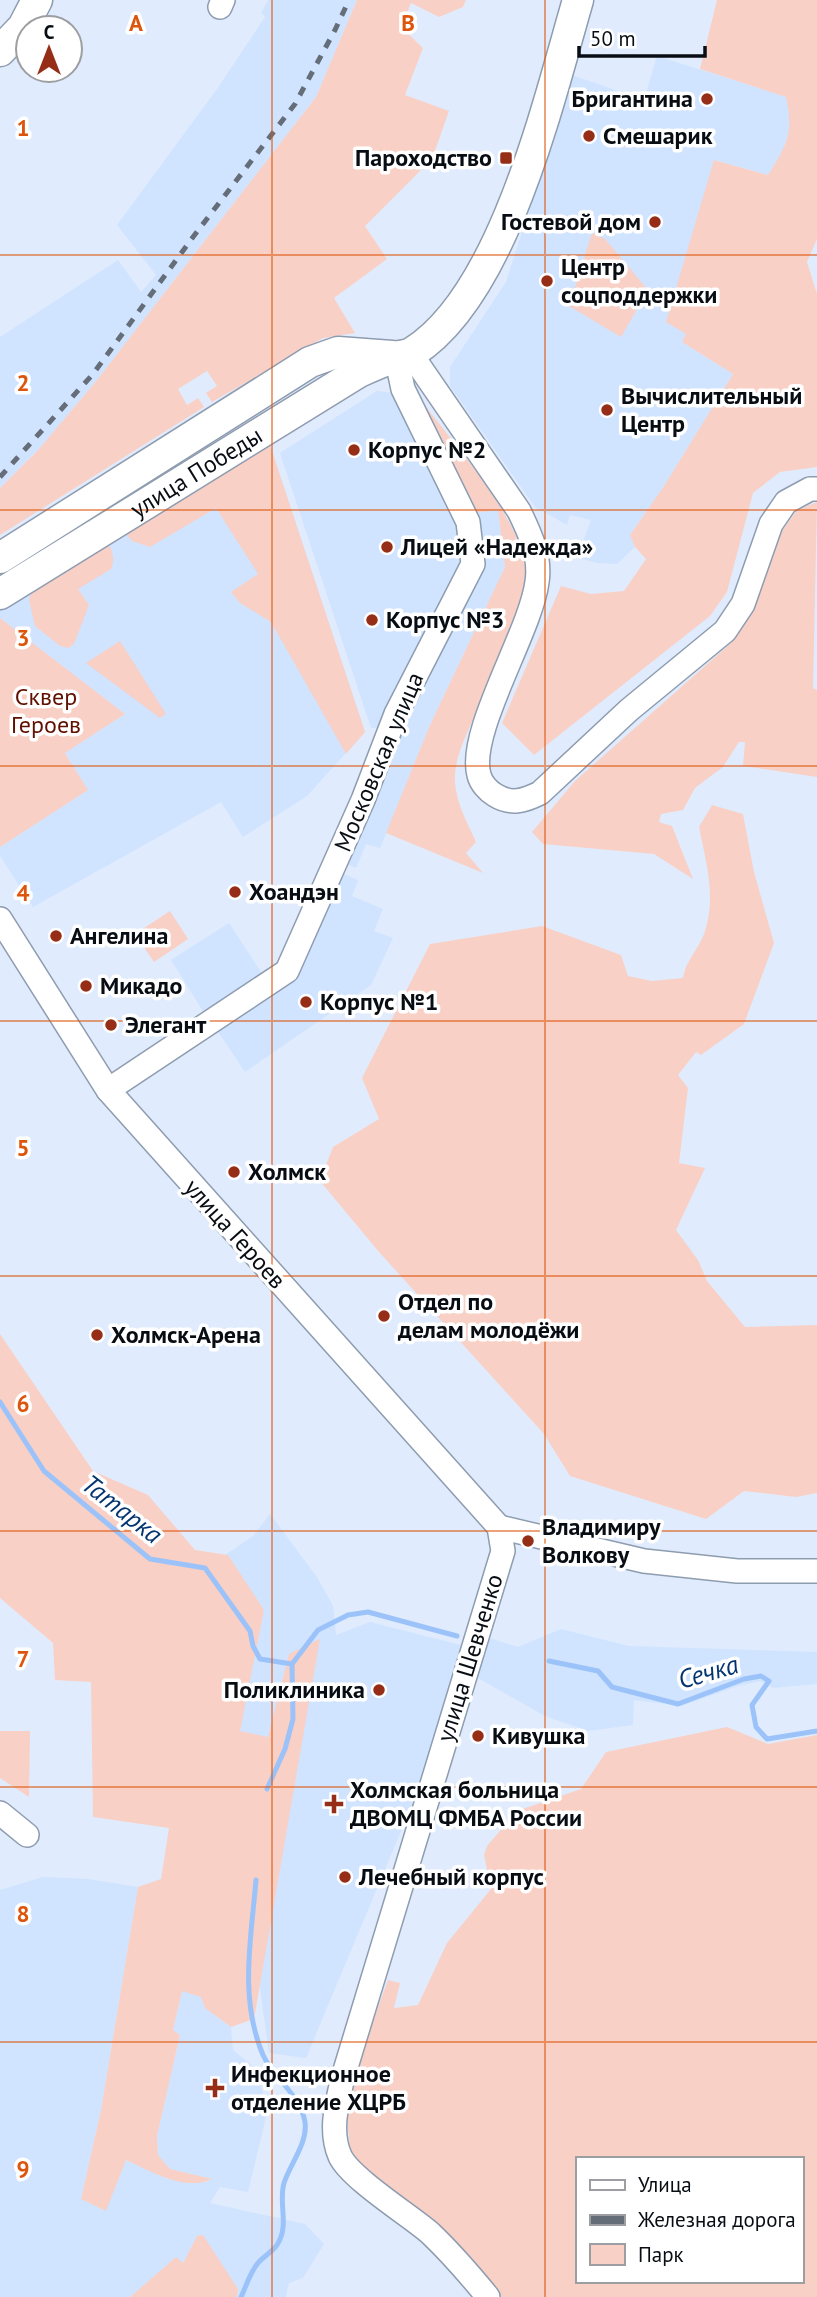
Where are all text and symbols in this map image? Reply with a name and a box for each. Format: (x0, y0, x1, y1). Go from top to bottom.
text: A (129, 8, 143, 37)
text: B (401, 8, 415, 37)
north arrow (14, 14, 84, 84)
scale bar (579, 14, 705, 58)
text: С (44, 20, 55, 44)
text: 50 m (590, 25, 636, 52)
place label: Бригантина (572, 83, 693, 114)
marker: Бригантина (699, 91, 715, 107)
text: 1 (16, 113, 30, 142)
place label: Смешарик (603, 120, 713, 151)
marker: Смешарик (581, 128, 597, 144)
place label: Пароходство (355, 142, 492, 173)
marker: Пароходство (498, 150, 514, 166)
place label: Гостевой дом (501, 206, 641, 237)
marker: Гостевой дом (647, 214, 663, 230)
place label: Центр соцподдержки (561, 251, 717, 310)
marker: Центр соцподдержки (539, 273, 555, 289)
text: 2 (16, 368, 30, 397)
place label: Вычислительный Центр (621, 380, 802, 439)
marker: Вычислительный Центр (599, 402, 615, 418)
street label: улица Победы (124, 420, 268, 525)
place label: Корпус №2 (368, 434, 486, 465)
marker: Корпус №2 (346, 442, 362, 458)
place label: Лицей «Надежда» (400, 531, 594, 562)
marker: Лицей «Надежда» (379, 539, 395, 555)
place label: Корпус №3 (386, 604, 504, 635)
marker: Корпус №3 (364, 612, 380, 628)
text: 3 (16, 623, 30, 652)
street label: Московская улица (327, 667, 430, 856)
park label: Сквер Героев (11, 681, 81, 740)
place label: Хоандэн (249, 876, 339, 907)
text: 4 (16, 878, 30, 907)
marker: Хоандэн (227, 884, 243, 900)
place label: Ангелина (70, 920, 168, 951)
marker: Ангелина (48, 928, 64, 944)
place label: Микадо (100, 970, 183, 1001)
marker: Микадо (78, 978, 94, 994)
place label: Корпус №1 (320, 986, 438, 1017)
marker: Корпус №1 (298, 994, 314, 1010)
place label: Элегант (125, 1009, 207, 1040)
marker: Элегант (103, 1017, 119, 1033)
text: 5 (16, 1133, 30, 1162)
place label: Холмск (248, 1156, 326, 1187)
marker: Холмск (226, 1164, 242, 1180)
street label: улица Героев (178, 1172, 293, 1295)
place label: Отдел по делам молодёжи (397, 1286, 579, 1345)
marker: Отдел по делам молодёжи (376, 1308, 392, 1324)
place label: Холмск-Арена (111, 1319, 261, 1350)
marker: Холмск-Арена (89, 1327, 105, 1343)
text: 6 (16, 1389, 30, 1418)
water label: Татарка (75, 1467, 170, 1551)
place label: Владимиру Волкову (542, 1511, 661, 1570)
marker: Владимиру Волкову (520, 1533, 536, 1549)
street label: улица Шевченко (429, 1570, 510, 1745)
text: 7 (16, 1644, 30, 1673)
water label: Сечка (674, 1647, 742, 1696)
place label: Поликлиника (224, 1674, 365, 1705)
marker: Поликлиника (371, 1682, 387, 1698)
place label: Кивушка (492, 1720, 585, 1751)
marker: Кивушка (470, 1728, 486, 1744)
place label: Холмская больница ДВОМЦ ФМБА России (350, 1774, 582, 1833)
marker: Холмская больница ДВОМЦ ФМБА России (324, 1794, 344, 1814)
place label: Лечебный корпус (358, 1861, 544, 1892)
marker: Лечебный корпус (337, 1869, 353, 1885)
text: 8 (16, 1899, 30, 1928)
place label: Инфекционное отделение ХЦРБ (231, 2058, 406, 2117)
marker: Инфекционное отделение ХЦРБ (205, 2078, 225, 2098)
text: 9 (16, 2154, 30, 2183)
legend (576, 2157, 803, 2283)
text: Улица (638, 2171, 692, 2198)
text: Железная дорога (637, 2206, 796, 2233)
text: Парк (638, 2241, 684, 2268)

